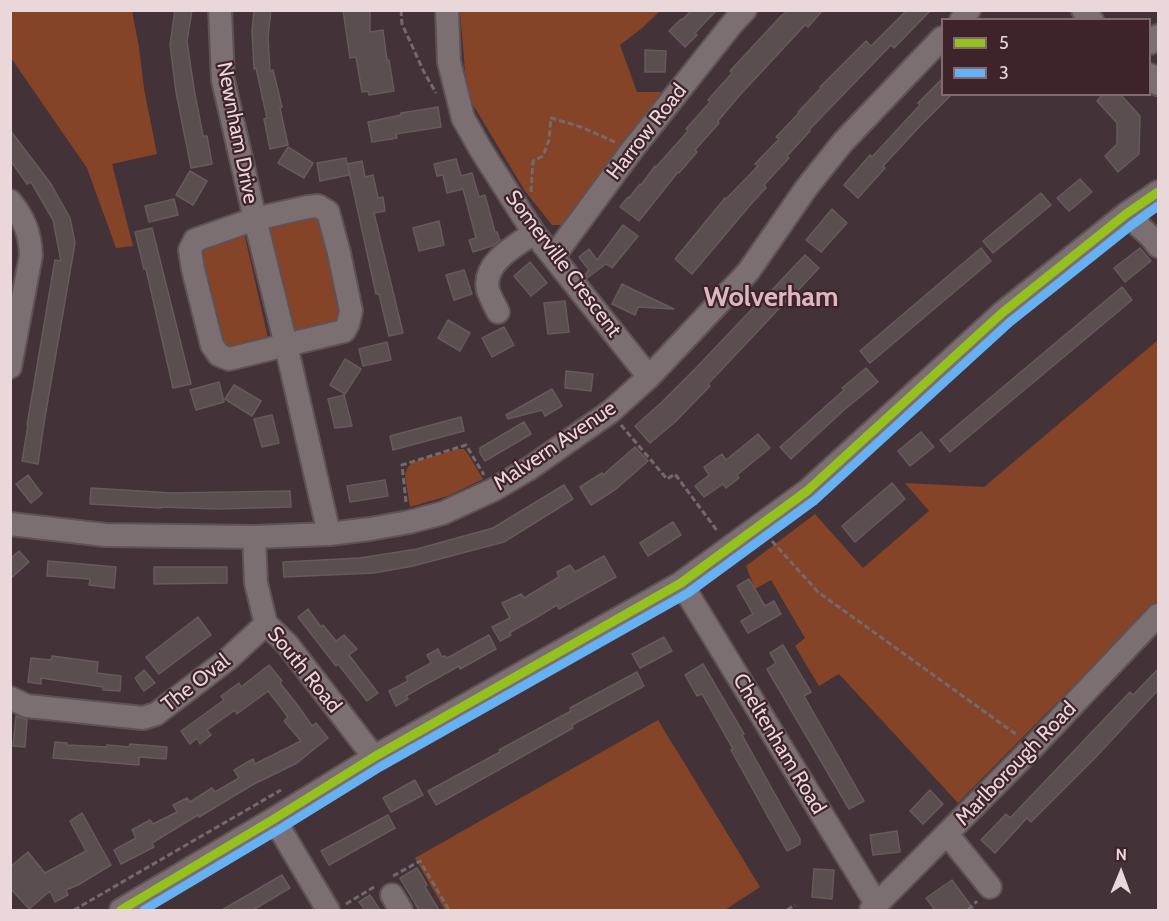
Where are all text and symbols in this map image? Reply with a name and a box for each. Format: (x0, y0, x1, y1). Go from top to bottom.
legend (941, 18, 1151, 96)
text: 5 (999, 32, 1009, 54)
street label: Newnham Drive (211, 60, 263, 206)
text: 3 (999, 62, 1009, 84)
street label: Harrow Road (602, 79, 692, 185)
street label: Somerville Crescent (500, 186, 626, 342)
district label: Wolverham (703, 282, 839, 314)
street label: Malvern Avenue (489, 396, 621, 496)
street label: South Road (262, 622, 346, 718)
street label: The Oval (157, 649, 235, 717)
street label: Cheltenham Road (727, 669, 831, 819)
street label: Marlborough Road (950, 697, 1082, 831)
north arrow (1091, 843, 1151, 903)
text: N (1116, 845, 1127, 864)

